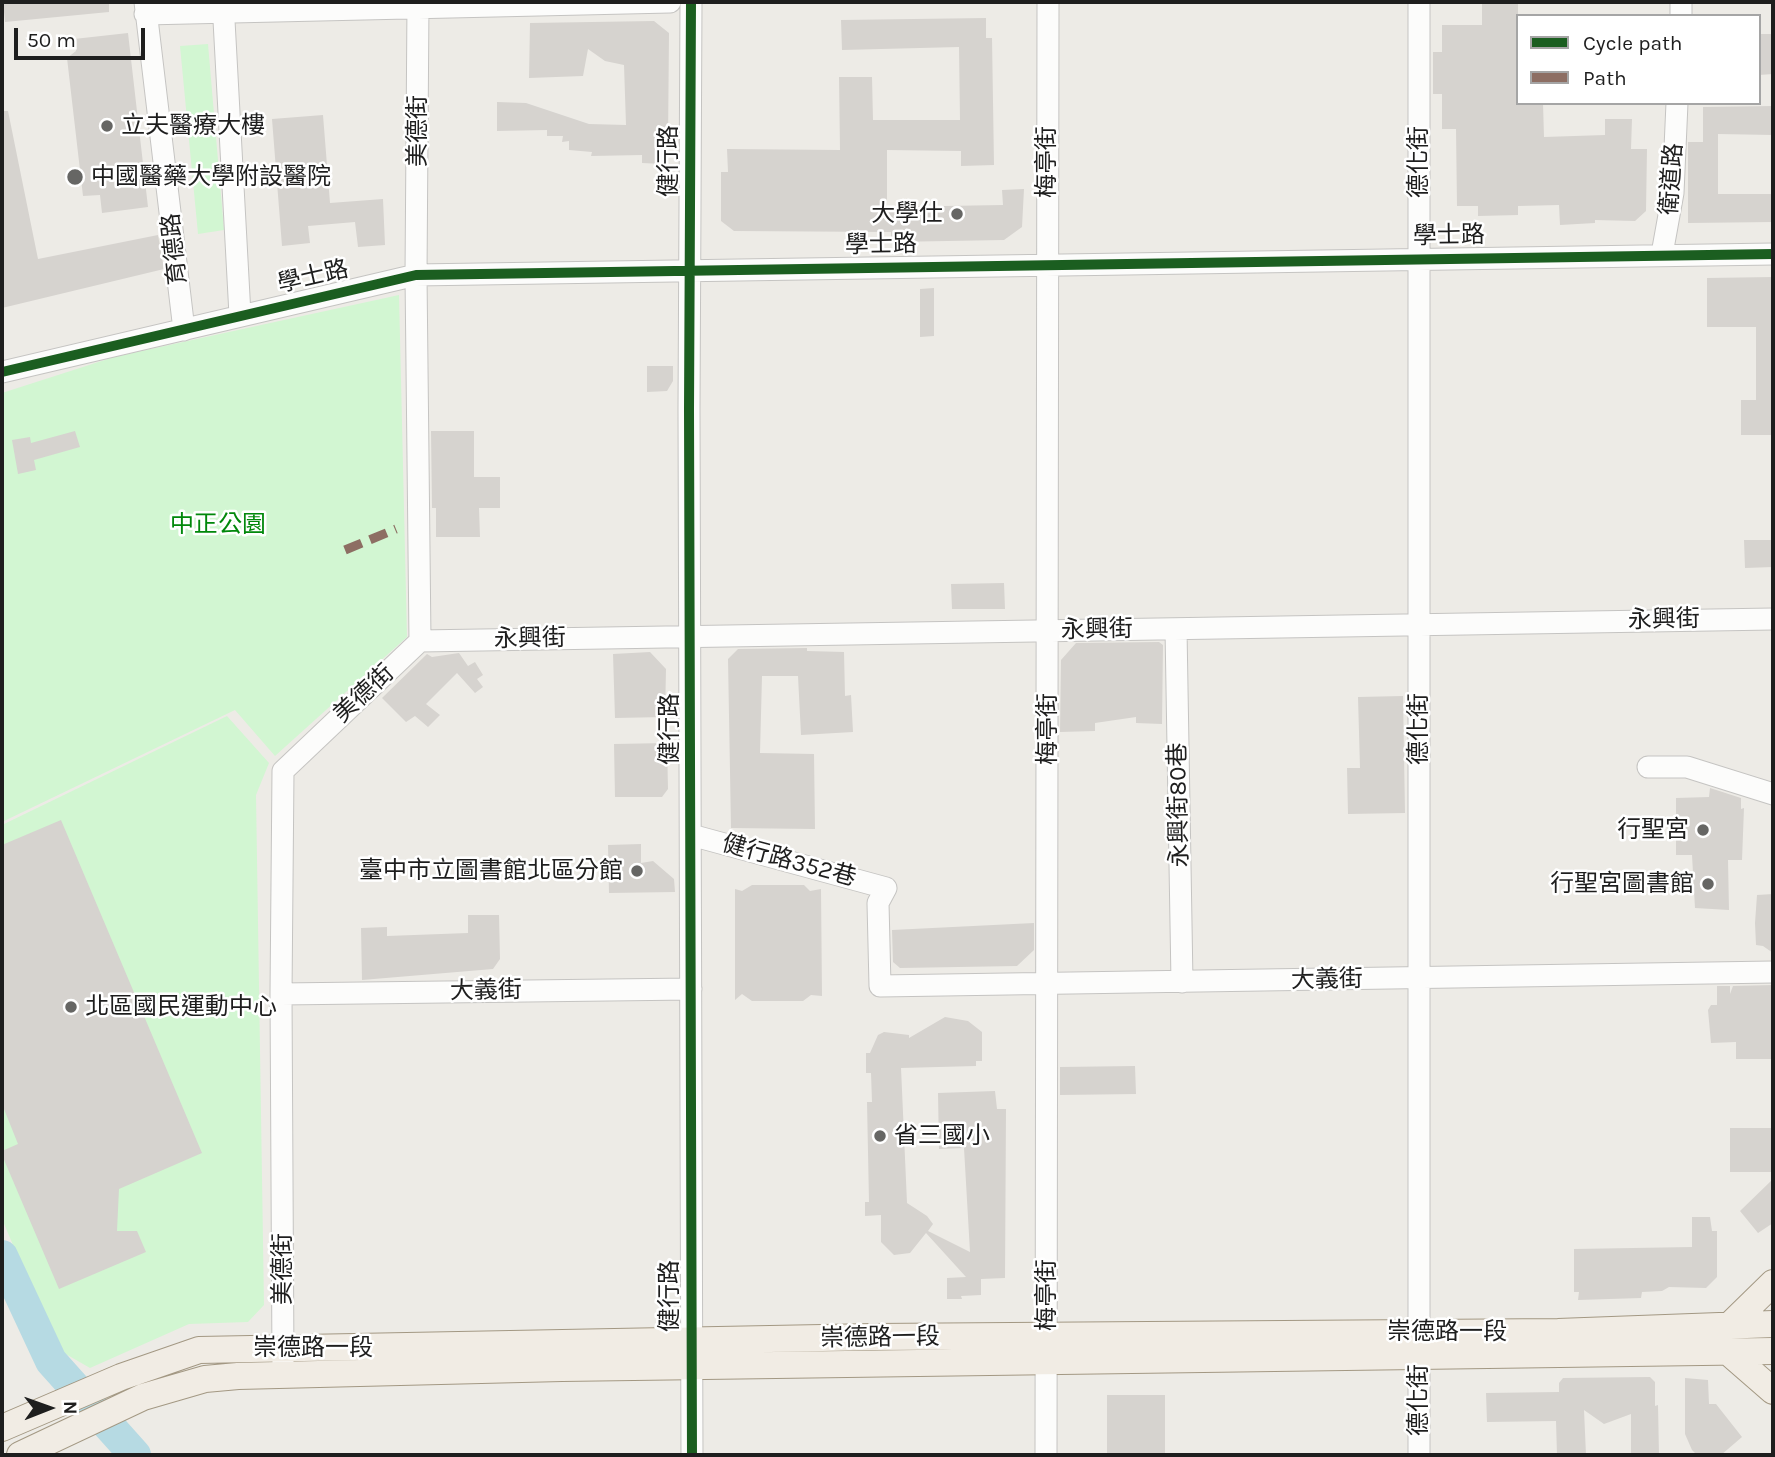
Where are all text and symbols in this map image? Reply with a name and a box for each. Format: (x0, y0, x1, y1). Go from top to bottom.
scale bar (18, 14, 149, 58)
legend (1516, 14, 1761, 105)
text: 50 m (27, 28, 76, 52)
text: Cycle path (1583, 31, 1683, 55)
text: Path (1583, 66, 1627, 90)
street label: 美德街 (404, 95, 432, 167)
place label: 立夫醫療大樓 (121, 112, 265, 140)
marker: 立夫醫療大樓 (99, 118, 115, 134)
street label: 健行路 (655, 125, 683, 197)
street label: 梅亭街 (1033, 126, 1061, 198)
street label: 德化街 (1405, 126, 1433, 198)
street label: 衛道路 (1655, 142, 1689, 216)
place label: 中國醫藥大學附設醫院 (91, 163, 331, 191)
marker: 中國醫藥大學附設醫院 (65, 167, 85, 187)
place label: 大學仕 (871, 200, 943, 228)
marker: 大學仕 (949, 206, 965, 222)
street label: 育德路 (157, 212, 193, 286)
street label: 學士路 (1413, 221, 1485, 251)
street label: 學士路 (845, 230, 917, 260)
street label: 學士路 (275, 255, 351, 299)
park label: 中正公園 (170, 511, 266, 539)
street label: 永興街 (1628, 605, 1700, 635)
street label: 永興街 (1061, 615, 1133, 645)
street label: 永興街 (494, 624, 566, 654)
street label: 美德街 (328, 659, 400, 729)
street label: 健行路 (656, 693, 684, 765)
street label: 梅亭街 (1034, 693, 1062, 765)
street label: 德化街 (1405, 693, 1433, 765)
street label: 永興街80巷 (1164, 742, 1194, 868)
place label: 行聖宮 (1617, 816, 1689, 844)
marker: 行聖宮 (1695, 822, 1711, 838)
street label: 健行路352巷 (719, 829, 859, 893)
place label: 臺中市立圖書館北區分館 (359, 857, 623, 885)
marker: 臺中市立圖書館北區分館 (629, 863, 645, 879)
place label: 行聖宮圖書館 (1550, 870, 1694, 898)
marker: 行聖宮圖書館 (1700, 876, 1716, 892)
street label: 大義街 (1291, 965, 1363, 995)
street label: 大義街 (450, 976, 522, 1006)
place label: 北區國民運動中心 (85, 993, 277, 1021)
marker: 北區國民運動中心 (63, 999, 79, 1015)
place label: 省三國小 (894, 1122, 990, 1150)
marker: 省三國小 (872, 1128, 888, 1144)
street label: 美德街 (269, 1233, 297, 1305)
street label: 梅亭街 (1033, 1259, 1061, 1331)
street label: 健行路 (656, 1260, 684, 1332)
street label: 崇德路一段 (1387, 1318, 1507, 1346)
street label: 崇德路一段 (820, 1323, 940, 1353)
street label: 崇德路一段 (253, 1334, 373, 1362)
street label: 德化街 (1405, 1364, 1433, 1436)
north arrow (14, 1373, 84, 1443)
text: N (59, 1401, 81, 1415)

